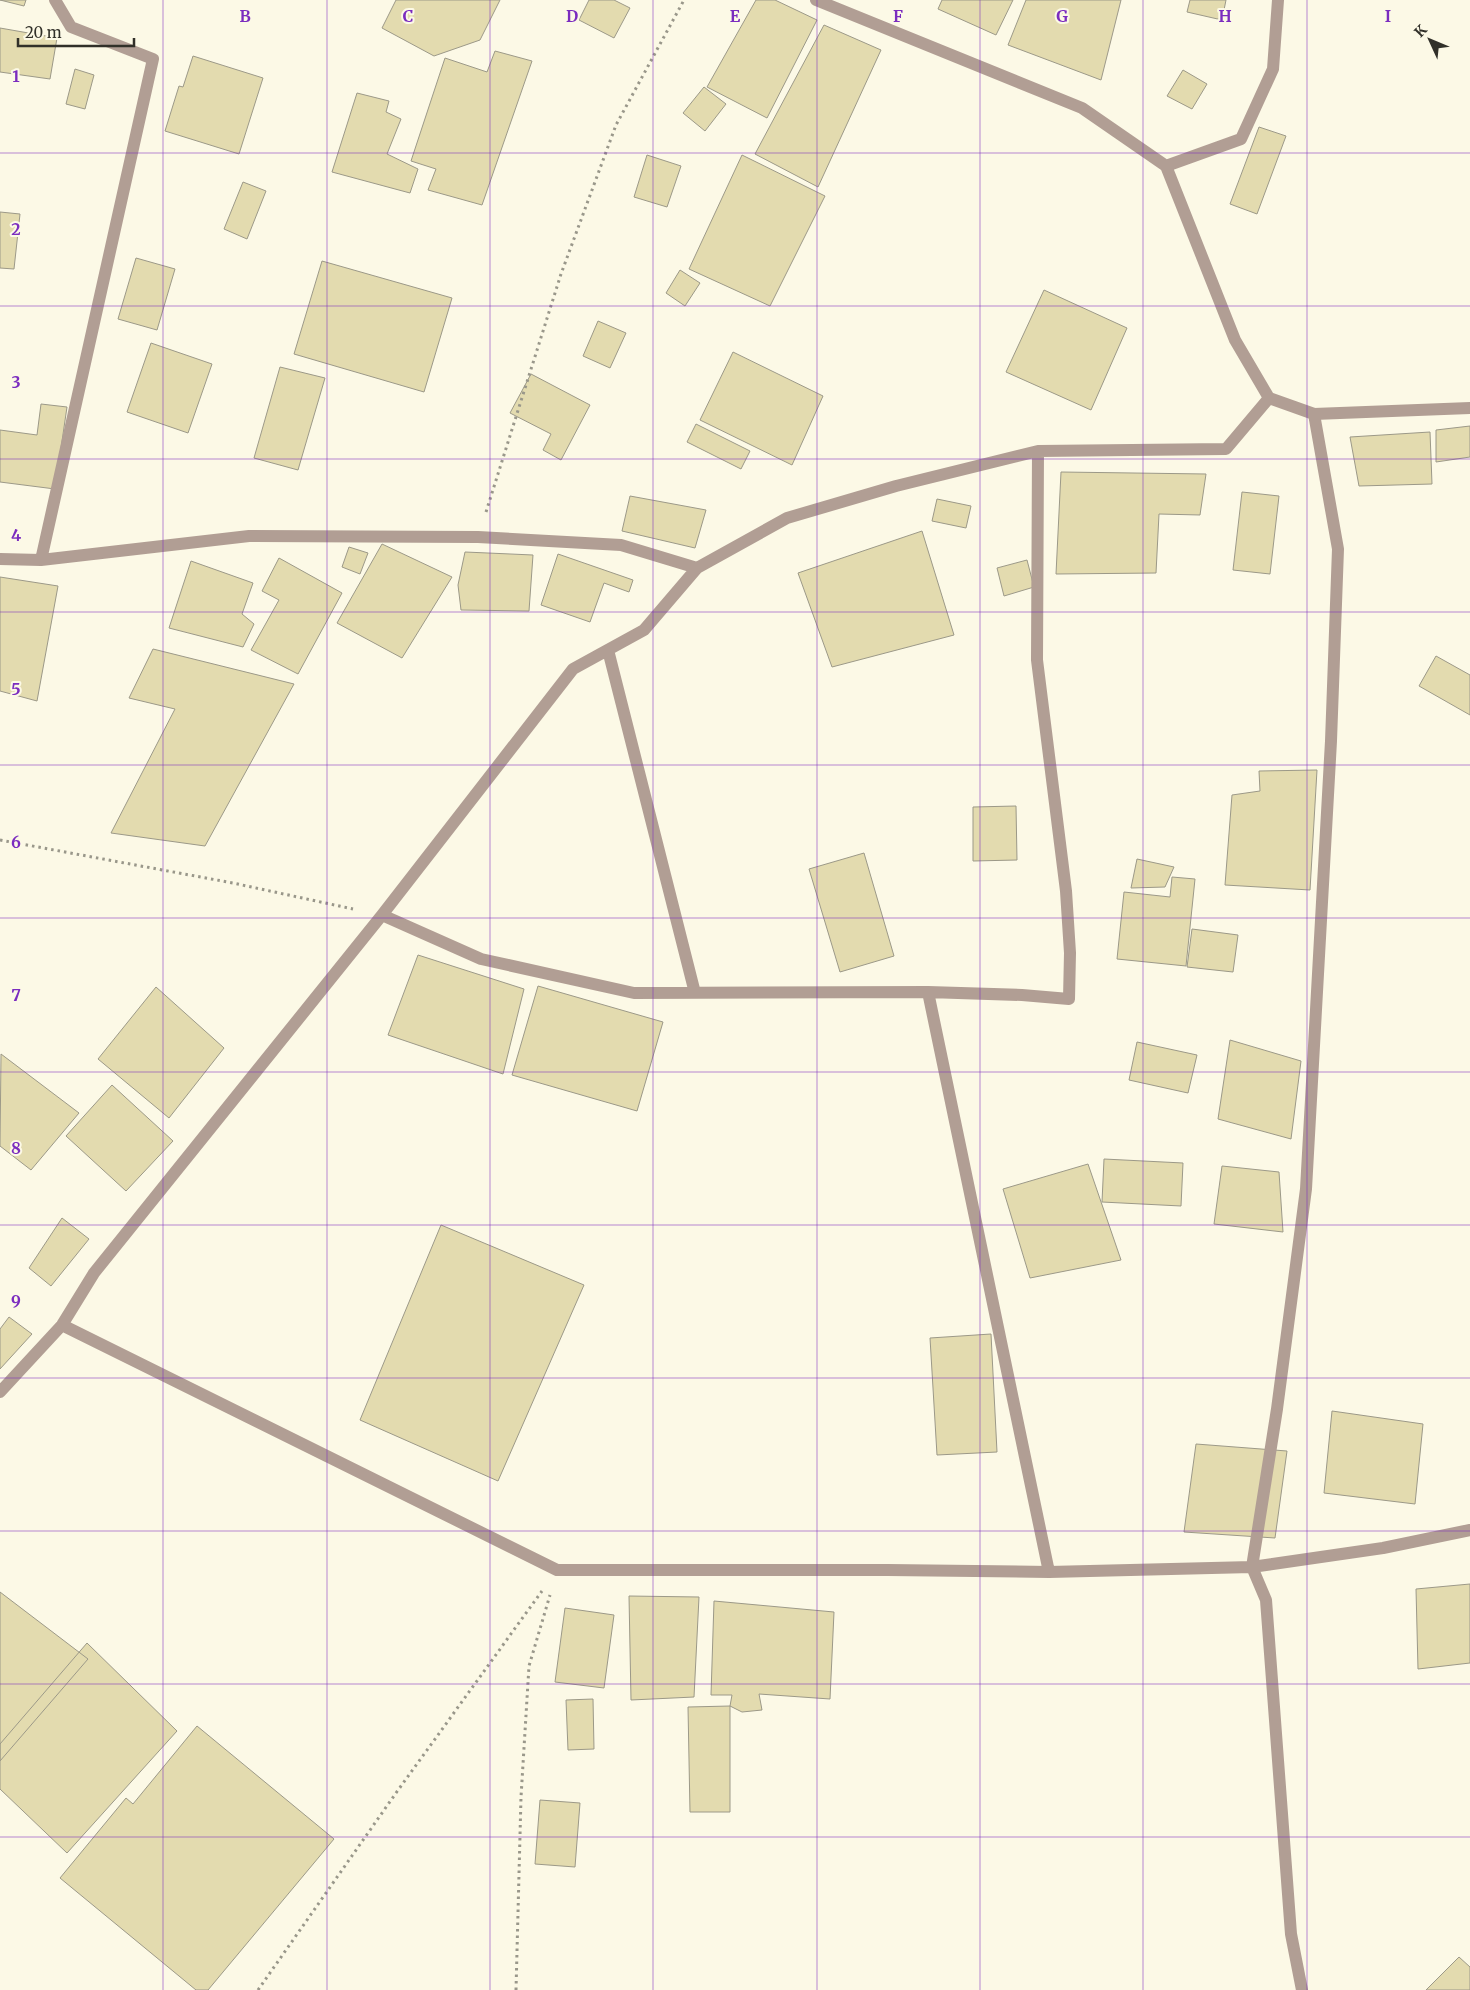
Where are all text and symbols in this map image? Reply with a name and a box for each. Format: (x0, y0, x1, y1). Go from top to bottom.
text: B (239, 6, 251, 26)
text: C (403, 6, 413, 26)
text: D (566, 6, 578, 26)
text: E (730, 6, 741, 26)
text: F (893, 6, 903, 26)
text: G (1056, 6, 1068, 26)
text: H (1218, 6, 1232, 26)
text: I (1385, 6, 1391, 26)
scale bar (18, 15, 134, 47)
north arrow (1405, 15, 1455, 65)
text: K (1411, 21, 1431, 41)
text: 20 m (25, 23, 62, 42)
text: 1 (12, 66, 20, 86)
text: 2 (11, 219, 21, 239)
text: 3 (11, 372, 21, 392)
text: 4 (11, 525, 21, 545)
text: 5 (11, 679, 21, 699)
text: 6 (11, 832, 21, 852)
text: 7 (11, 985, 21, 1005)
text: 8 (11, 1138, 21, 1158)
text: 9 (11, 1291, 21, 1311)

